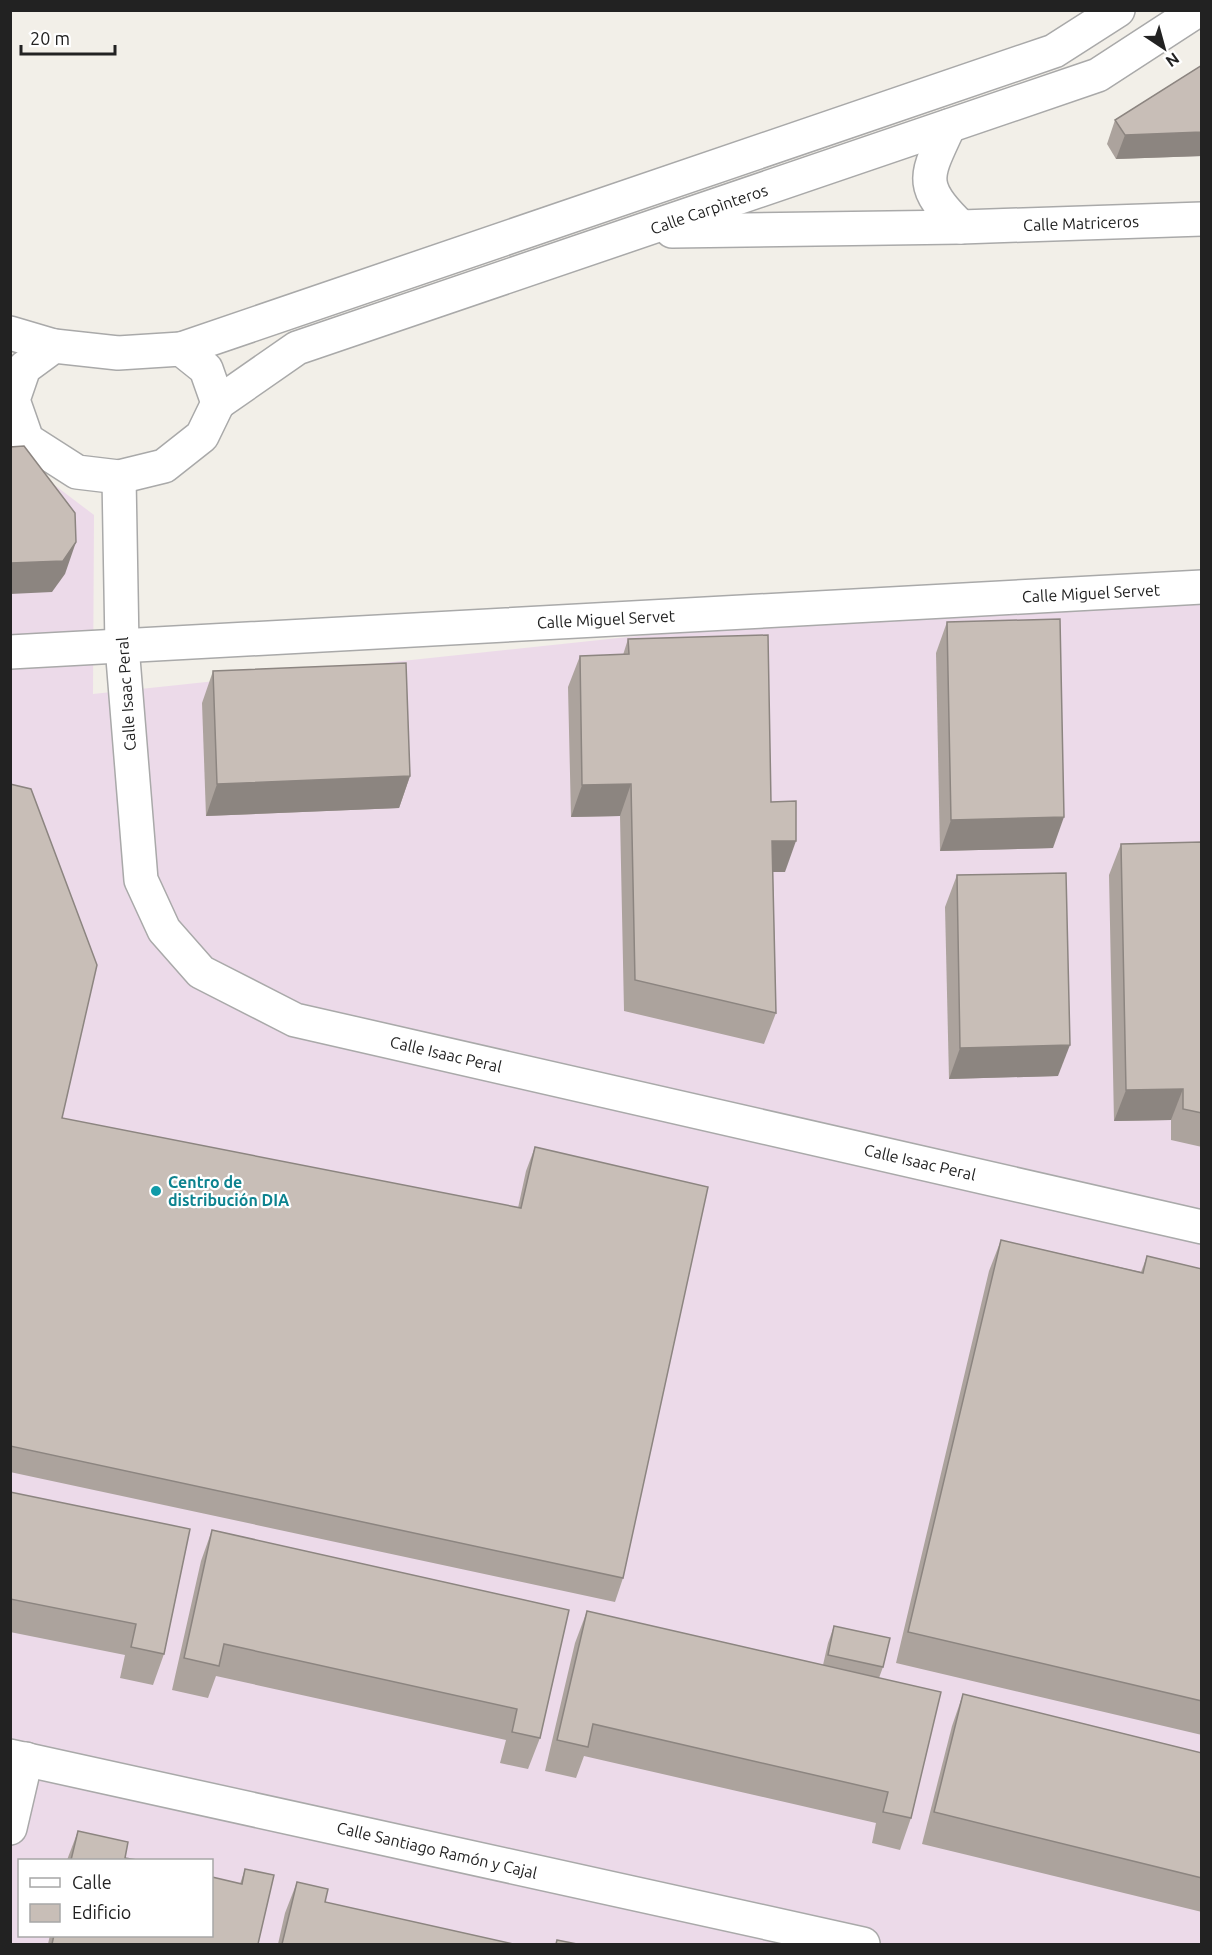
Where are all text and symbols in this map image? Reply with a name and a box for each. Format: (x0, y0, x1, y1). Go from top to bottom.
scale bar (21, 18, 116, 56)
north arrow (1134, 18, 1194, 78)
text: 20 m (30, 28, 70, 48)
text: N (1163, 49, 1183, 71)
street label: Calle Carpìnteros (648, 180, 770, 238)
street label: Calle Matriceros (1023, 212, 1139, 234)
street label: Calle Miguel Servet (1021, 580, 1161, 606)
street label: Calle Miguel Servet (536, 606, 676, 632)
street label: Calle Isaac Peral (113, 636, 139, 752)
street label: Calle Isaac Peral (388, 1032, 504, 1076)
street label: Calle Isaac Peral (862, 1140, 978, 1184)
place label: Centro de distribución DIA (168, 1173, 290, 1209)
marker: Centro de distribución DIA (149, 1184, 163, 1198)
street label: Calle Santiago Ramón y Cajal (335, 1818, 539, 1882)
legend (18, 1859, 213, 1937)
text: Calle (72, 1872, 112, 1892)
text: Edificio (72, 1902, 131, 1922)

